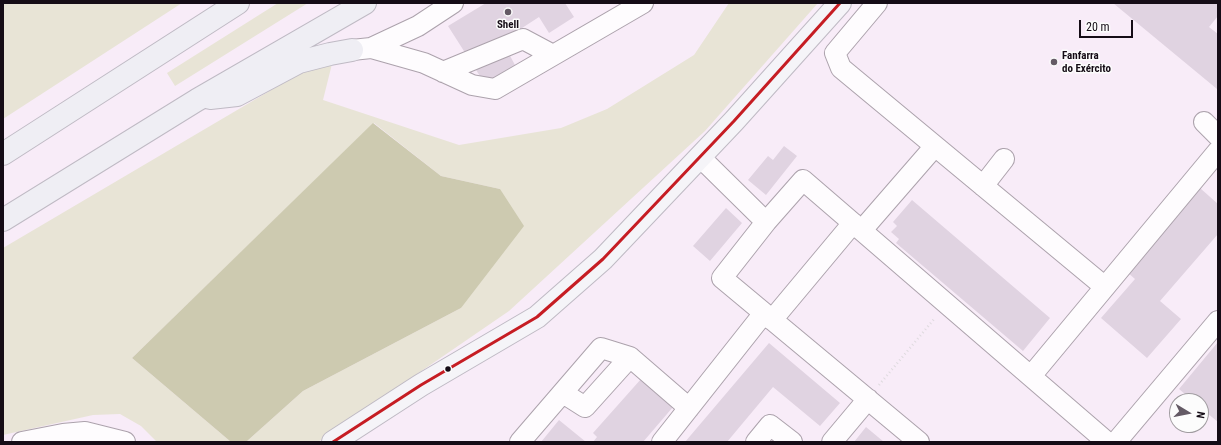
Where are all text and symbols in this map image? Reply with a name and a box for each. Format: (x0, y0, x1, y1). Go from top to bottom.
marker: Shell (503, 7, 513, 17)
scale bar (1081, 12, 1135, 38)
place label: Shell (497, 18, 519, 32)
text: 20 m (1086, 20, 1110, 34)
place label: Fanfarra do Exército (1062, 49, 1111, 75)
marker: Fanfarra do Exército (1049, 57, 1059, 67)
unlabelled marker (443, 364, 453, 374)
north arrow (1169, 393, 1209, 433)
text: N (1193, 411, 1207, 419)

